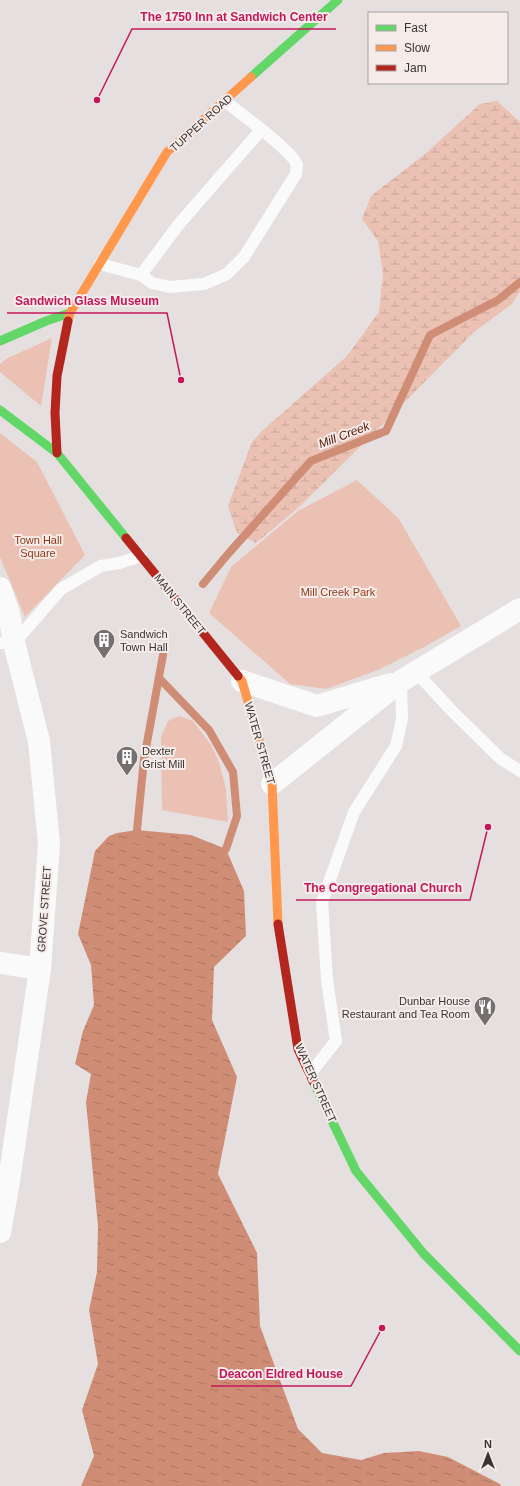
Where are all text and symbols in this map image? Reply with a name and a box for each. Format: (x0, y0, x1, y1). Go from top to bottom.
callout: The 1750 Inn at Sandwich Center (132, 5, 336, 29)
text: The 1750 Inn at Sandwich Center (140, 10, 328, 24)
legend (368, 12, 508, 84)
text: Fast (404, 21, 428, 35)
text: Slow (404, 41, 430, 55)
text: Jam (404, 61, 427, 75)
street label: TUPPER ROAD (167, 92, 235, 154)
callout: Sandwich Glass Museum (7, 289, 167, 313)
text: Sandwich Glass Museum (15, 294, 159, 308)
water label: Mill Creek (317, 419, 372, 451)
park label: Town Hall Square (14, 534, 62, 559)
street label: MAIN STREET (152, 571, 208, 637)
park label: Mill Creek Park (301, 586, 376, 598)
building icon: Sandwich Town Hall (91, 627, 117, 660)
place label: Sandwich Town Hall (120, 628, 168, 653)
street label: WATER STREET (243, 701, 278, 786)
building icon: Dexter Grist Mill (114, 744, 140, 777)
place label: Dexter Grist Mill (142, 745, 185, 770)
street label: GROVE STREET (35, 865, 53, 952)
callout: The Congregational Church (296, 876, 470, 900)
text: The Congregational Church (304, 881, 462, 895)
restaurant icon: Dunbar House Restaurant and Tea Room (472, 994, 498, 1027)
place label: Dunbar House Restaurant and Tea Room (342, 995, 470, 1020)
street label: WATER STREET (293, 1042, 339, 1124)
callout: Deacon Eldred House (211, 1362, 351, 1386)
text: Deacon Eldred House (219, 1367, 343, 1381)
north arrow (468, 1434, 508, 1474)
text: N (484, 1438, 492, 1450)

